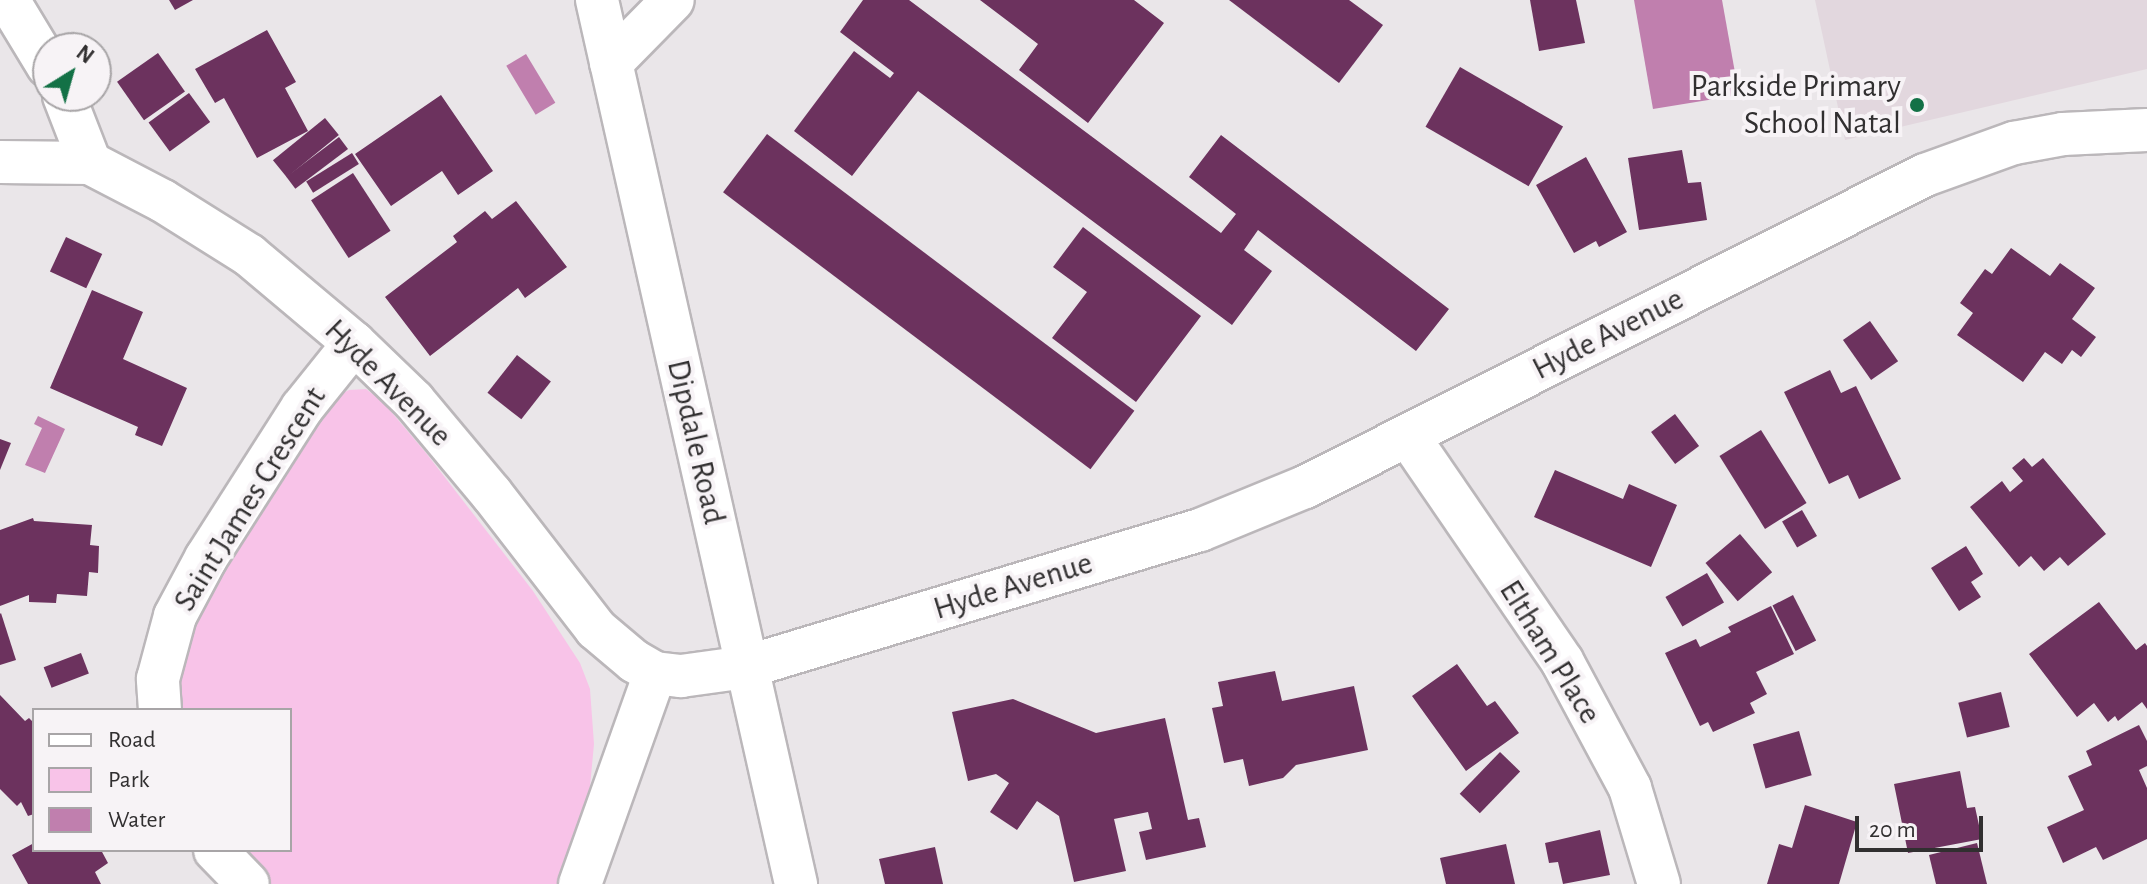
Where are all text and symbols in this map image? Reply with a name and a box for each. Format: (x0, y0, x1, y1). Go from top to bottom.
north arrow (32, 32, 112, 112)
text: N (73, 41, 98, 68)
place label: Parkside Primary School Natal (1691, 68, 1901, 143)
marker: Parkside Primary School Natal (1908, 96, 1926, 114)
street label: Hyde Avenue (1526, 280, 1690, 388)
street label: Hyde Avenue (316, 311, 460, 455)
street label: Dipdale Road (658, 356, 734, 528)
street label: Saint James Crescent (166, 380, 334, 618)
street label: Hyde Avenue (929, 544, 1097, 628)
street label: Eltham Place (1491, 573, 1609, 731)
legend (32, 708, 292, 852)
text: Road (108, 728, 156, 752)
text: Park (108, 768, 149, 792)
scale bar (1859, 800, 1987, 850)
text: Water (108, 808, 165, 832)
text: 20 m (1869, 818, 1916, 842)

